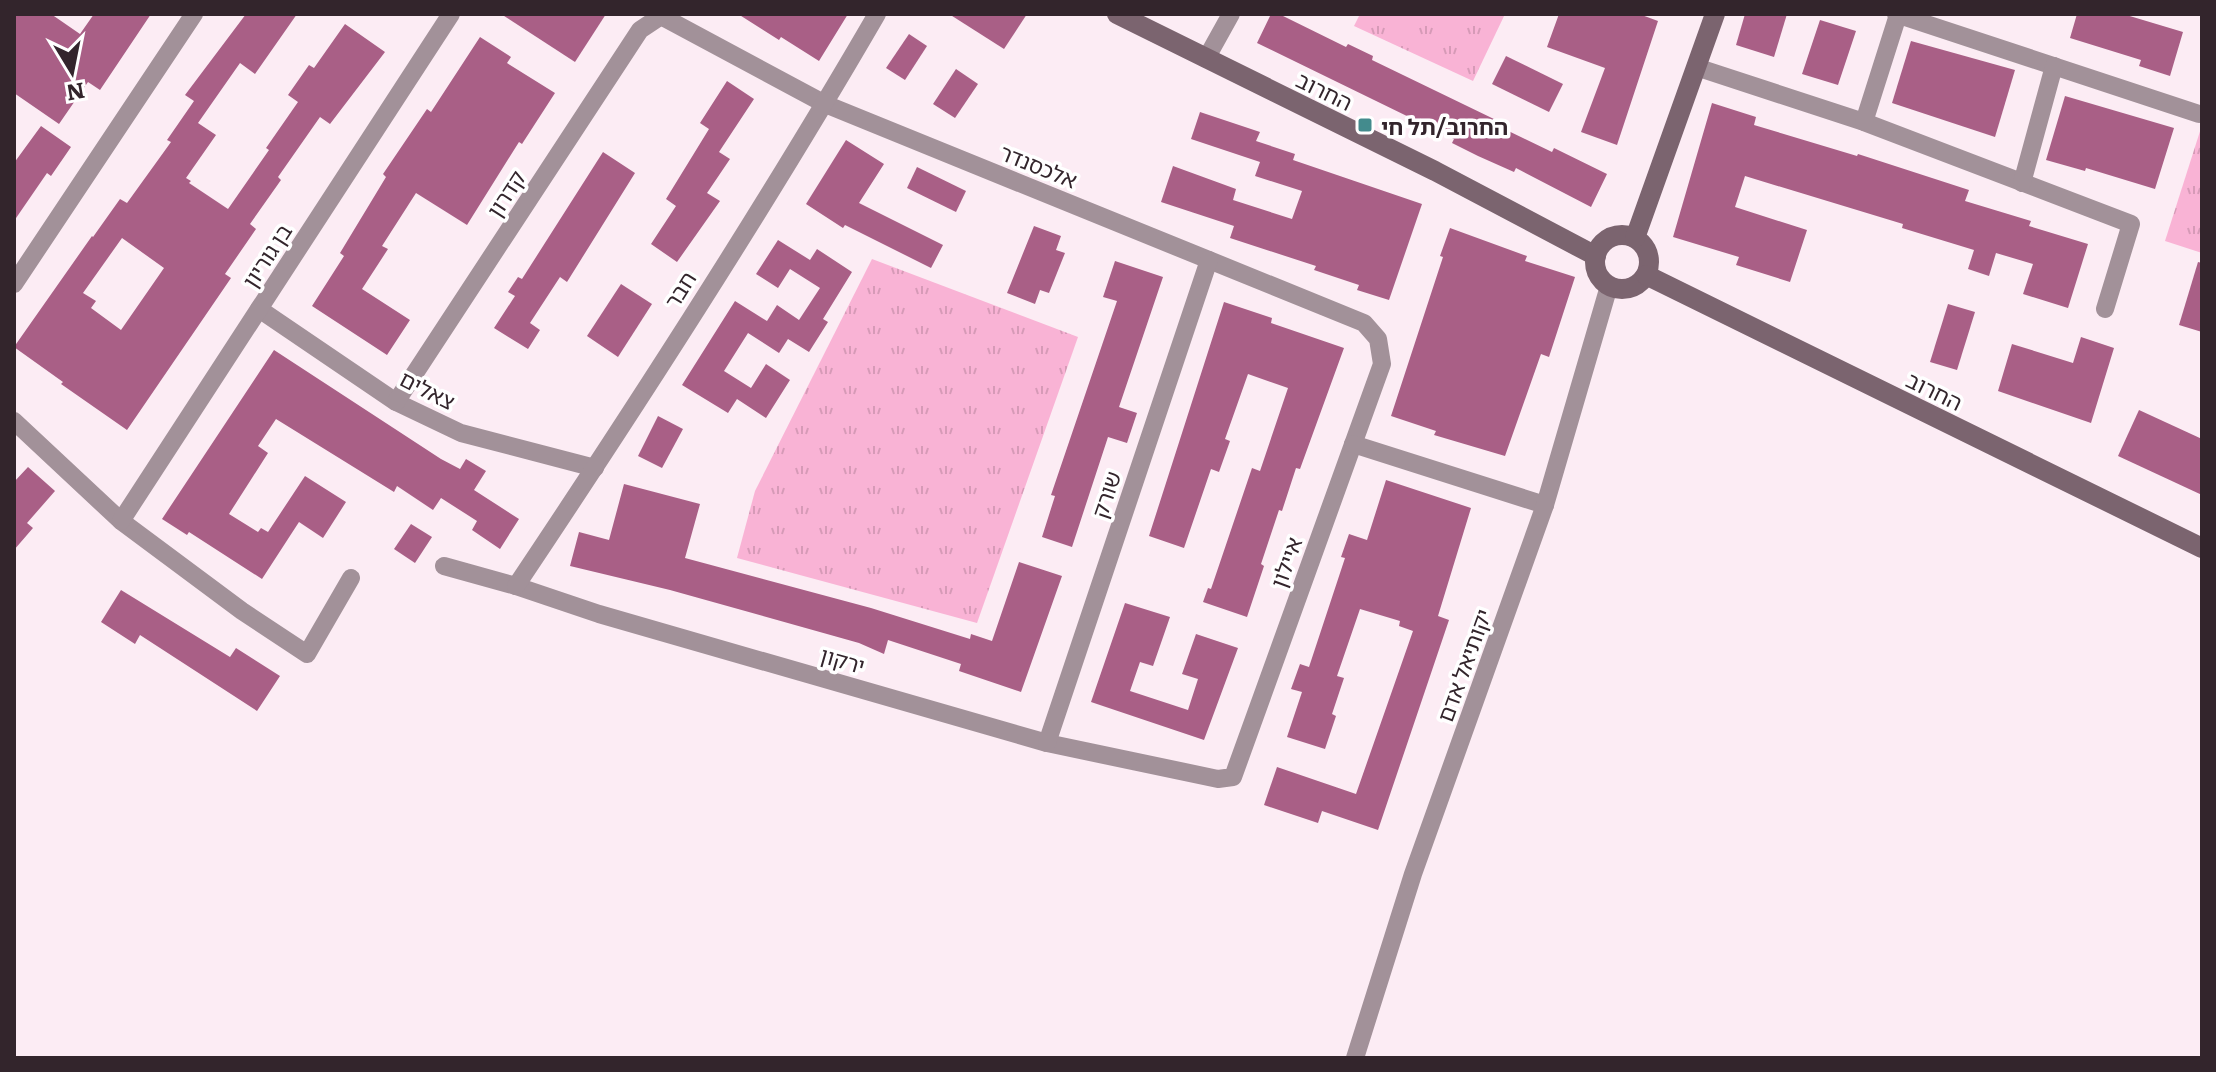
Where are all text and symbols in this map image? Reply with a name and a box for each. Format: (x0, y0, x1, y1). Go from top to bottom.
north arrow (32, 32, 112, 112)
street label: החרוב (1291, 62, 1359, 118)
text: N (64, 75, 88, 111)
place label: החרוב/תל חי (1381, 109, 1508, 142)
marker: החרוב/תל חי (1356, 116, 1374, 134)
street label: אלכסנדר (995, 135, 1083, 195)
street label: קדרון (477, 163, 533, 223)
street label: בן גוריון (233, 216, 299, 294)
street label: חבר (655, 264, 703, 314)
street label: צאלים (395, 361, 461, 417)
street label: החרוב (1901, 362, 1969, 418)
street label: שורק (1082, 466, 1128, 522)
street label: איילון (1261, 532, 1309, 592)
street label: יקותיאל אדם (1427, 604, 1499, 726)
street label: ירקון (817, 637, 869, 681)

